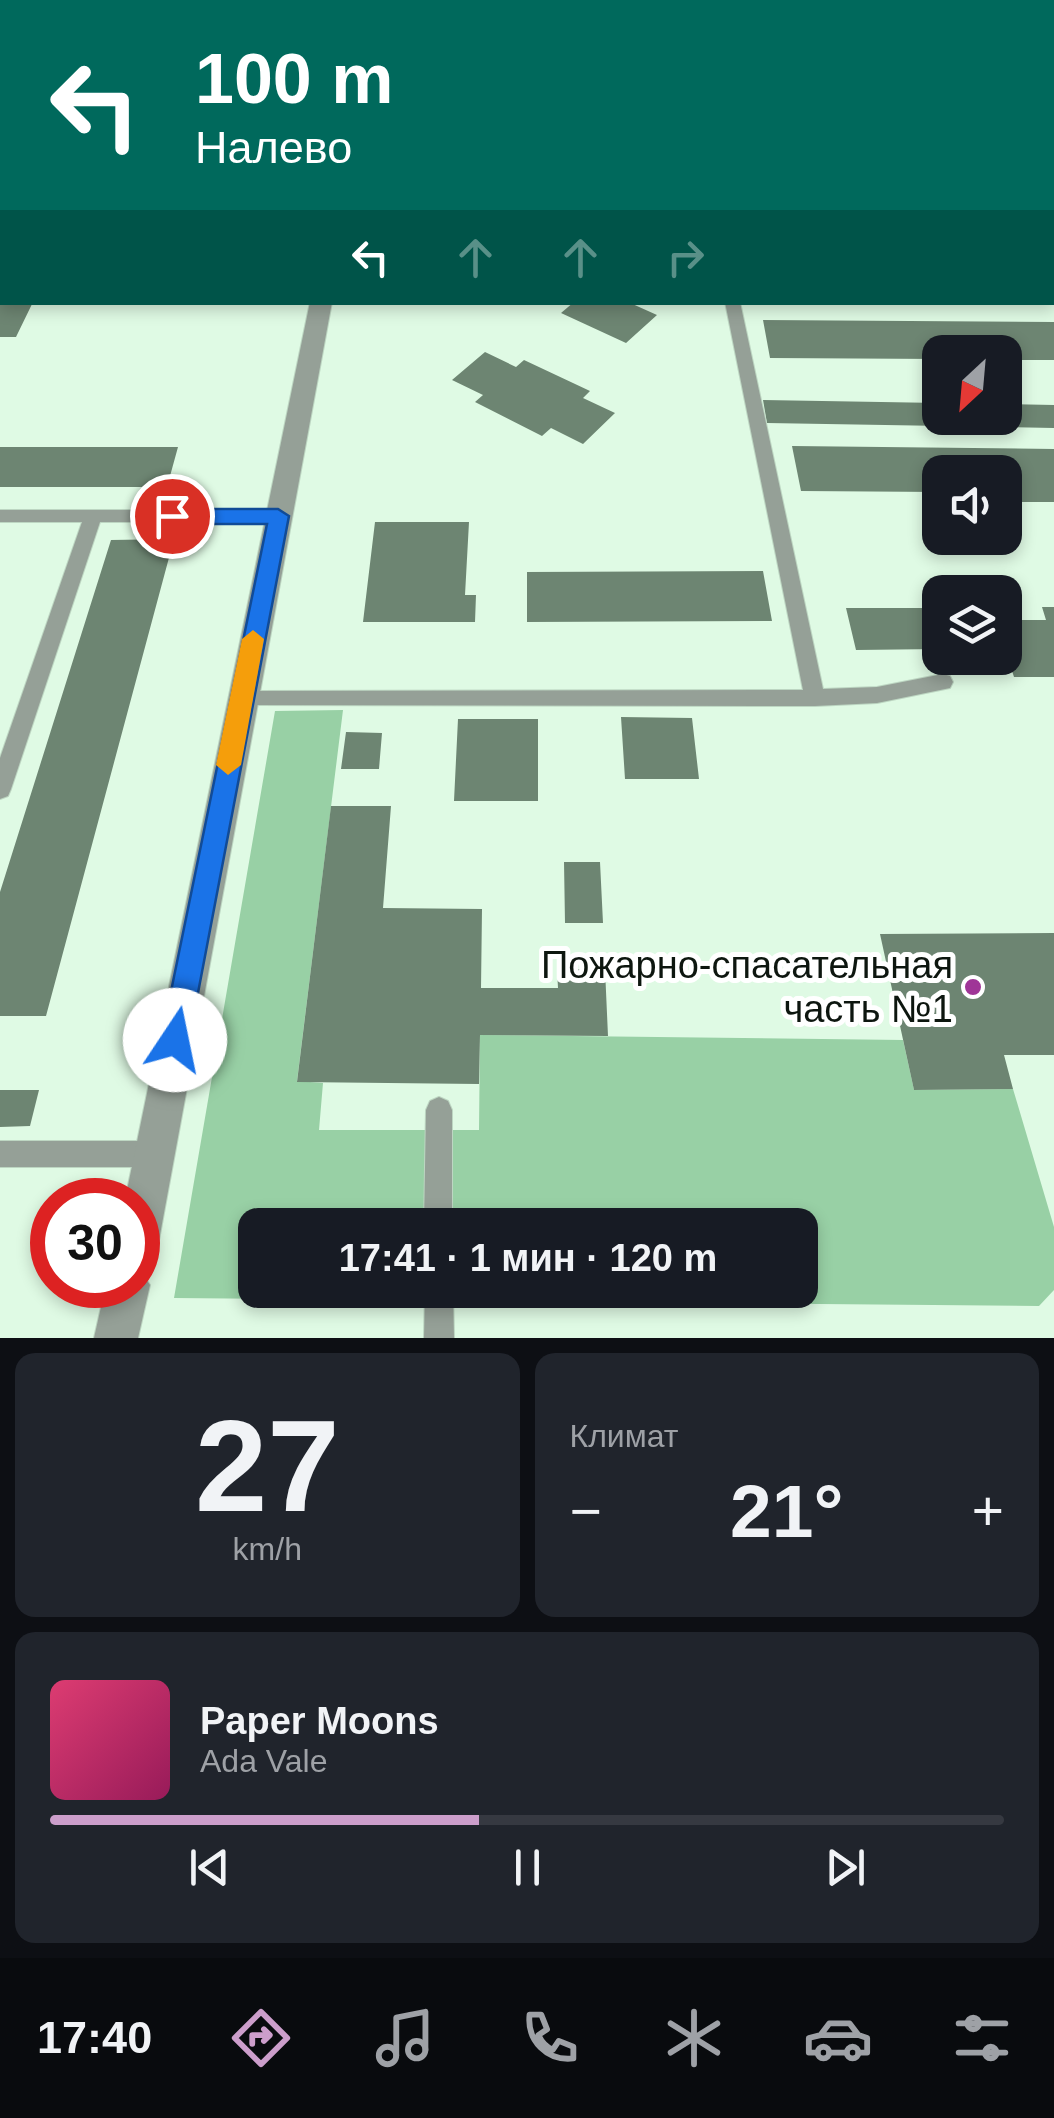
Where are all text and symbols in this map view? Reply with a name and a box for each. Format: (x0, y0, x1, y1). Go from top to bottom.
icon: left (30, 40, 160, 170)
text: 100 m (195, 40, 393, 118)
text: Налево (195, 122, 352, 173)
icon: left (343, 230, 398, 285)
icon: ahead (448, 230, 503, 285)
icon: ahead (553, 230, 608, 285)
icon: right (658, 230, 713, 285)
north arrow (922, 335, 1022, 435)
map controls (922, 335, 1022, 675)
button: sound (922, 455, 1022, 555)
pin (130, 474, 215, 559)
icon: arrive (145, 489, 200, 544)
button: layers (922, 575, 1022, 675)
place label: Пожарно-спасательная часть №1 (541, 944, 953, 1030)
marker: Пожарно-спасательная часть №1 (962, 976, 984, 998)
position arrow (123, 988, 227, 1092)
speed limit sign: 30 (30, 1178, 160, 1308)
text: 17:41 · 1 мин · 120 m (339, 1237, 717, 1279)
text: 27 (195, 1393, 340, 1539)
text: Климат (570, 1418, 678, 1454)
text: 21° (730, 1469, 843, 1553)
text: − (570, 1480, 602, 1542)
text: + (972, 1480, 1004, 1542)
text: km/h (233, 1531, 302, 1567)
text: Paper Moons (200, 1700, 439, 1742)
text: Ada Vale (200, 1743, 328, 1779)
icon: previous (182, 1840, 237, 1895)
icon: pause (500, 1840, 555, 1895)
icon: next (818, 1840, 873, 1895)
icon: directions (226, 2003, 296, 2073)
icon: music (370, 2003, 440, 2073)
icon: phone (515, 2003, 585, 2073)
icon: climate (659, 2003, 729, 2073)
icon: car (803, 2003, 873, 2073)
icon: filters (947, 2003, 1017, 2073)
text: 17:40 (37, 2012, 152, 2063)

